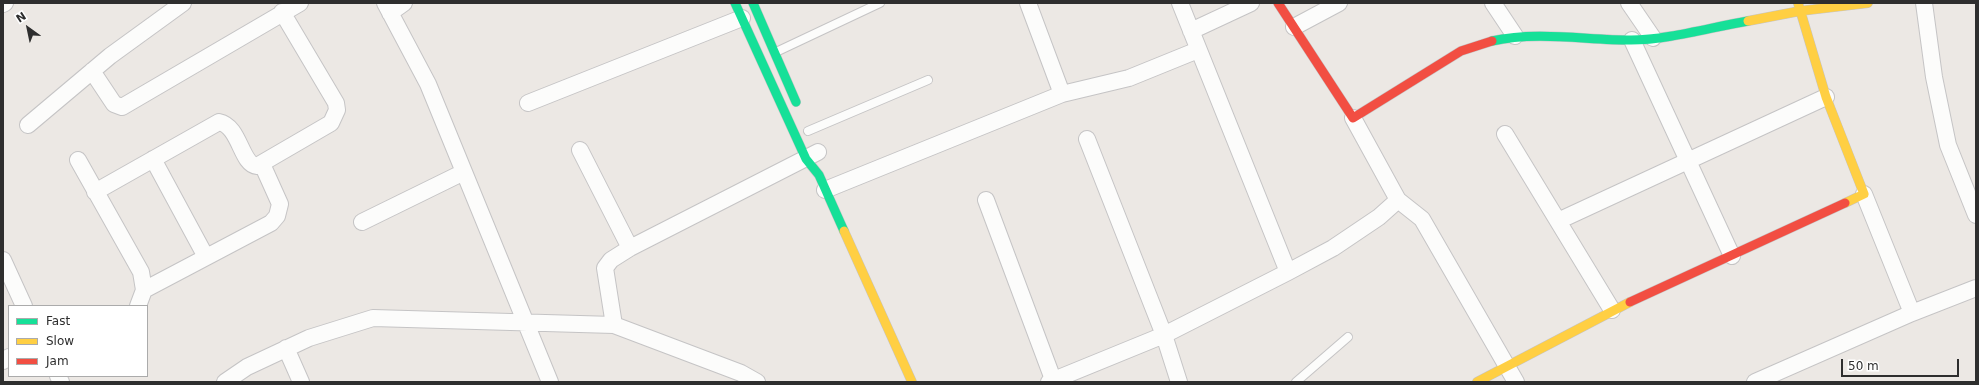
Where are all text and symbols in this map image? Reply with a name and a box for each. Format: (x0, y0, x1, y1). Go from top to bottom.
north arrow (8, 8, 48, 48)
text: N (14, 10, 29, 25)
legend (8, 305, 148, 377)
text: Fast (46, 314, 70, 328)
text: Slow (46, 334, 74, 348)
scale bar (1843, 351, 1961, 377)
text: Jam (46, 354, 69, 368)
text: 50 m (1848, 359, 1879, 373)

